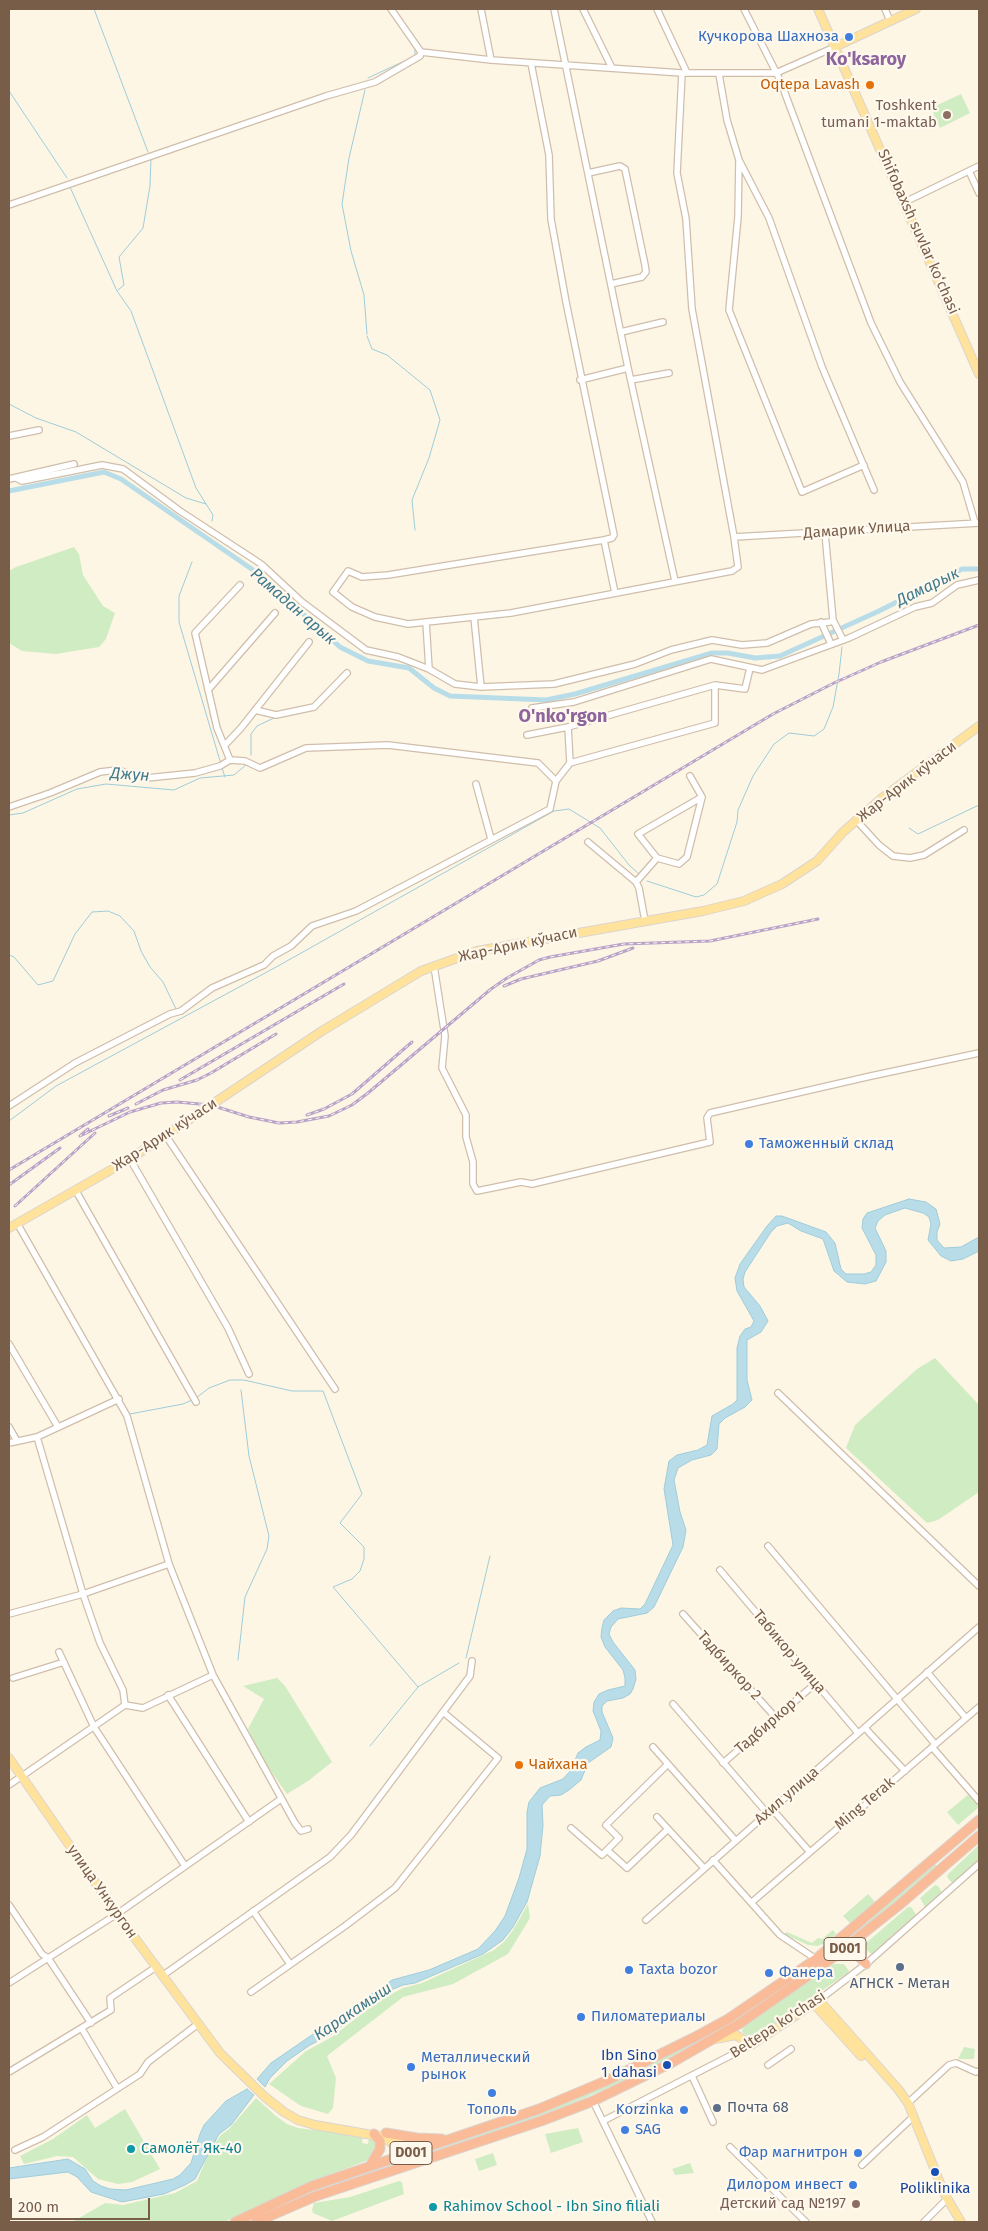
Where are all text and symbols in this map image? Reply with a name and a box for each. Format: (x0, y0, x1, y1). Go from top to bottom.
place label: Кучкорова Шахноза (698, 28, 839, 46)
marker: Кучкорова Шахноза (843, 31, 855, 43)
district label: Ko'ksaroy (826, 49, 906, 71)
place label: Oqtepa Lavash (760, 76, 860, 94)
marker: Oqtepa Lavash (864, 79, 876, 91)
place label: Toshkent tumani 1-maktab (821, 97, 937, 132)
marker: Toshkent tumani 1-maktab (941, 109, 953, 121)
street label: Shifobaxsh suvlar ko‘chasi (873, 147, 963, 317)
street label: Дамарик Улица (803, 517, 911, 543)
water label: Дамарык (893, 563, 963, 611)
water label: Рамадан арык (246, 564, 340, 650)
district label: O'nko'rgon (519, 706, 607, 728)
street label: Жар-Арик кўчаси (854, 738, 960, 826)
water label: Джун (110, 764, 150, 786)
street label: Жар-Арик кўчаси (457, 924, 579, 966)
street label: Жар-Арик кўчаси (109, 1094, 221, 1176)
place label: Таможенный склад (759, 1135, 894, 1153)
marker: Таможенный склад (743, 1138, 755, 1150)
street label: Табикор улица (749, 1606, 829, 1698)
street label: Тадбиркор 2 (693, 1628, 765, 1704)
street label: Тадбиркор 1 (732, 1688, 808, 1758)
place label: Чайхана (529, 1756, 588, 1774)
marker: Чайхана (513, 1759, 525, 1771)
street label: Ахил улица (751, 1763, 823, 1829)
street label: Ming Terak (831, 1774, 899, 1834)
street label: улица Ункургон (63, 1842, 141, 1942)
road number: D001 (824, 1938, 866, 1960)
place label: Taxta bozor (639, 1961, 717, 1979)
marker: АГНСК - Метан (894, 1961, 906, 1973)
marker: Taxta bozor (623, 1964, 635, 1976)
place label: Фанера (779, 1964, 833, 1982)
marker: Фанера (763, 1967, 775, 1979)
place label: АГНСК - Метан (850, 1975, 950, 1993)
water label: Каракамыш (310, 1979, 396, 2045)
street label: Beltepa ko'chasi (727, 1987, 829, 2063)
place label: Пиломатериалы (591, 2008, 706, 2026)
marker: Пиломатериалы (575, 2011, 587, 2023)
place label: Ibn Sino 1 dahasi (601, 2047, 657, 2082)
place label: Металлический рынок (421, 2049, 530, 2084)
marker: Ibn Sino 1 dahasi (661, 2059, 673, 2071)
marker: Металлический рынок (405, 2061, 417, 2073)
marker: Тополь (486, 2087, 498, 2099)
place label: Почта 68 (727, 2099, 789, 2117)
place label: Тополь (467, 2101, 517, 2119)
place label: Korzinka (616, 2101, 674, 2119)
marker: Почта 68 (711, 2102, 723, 2114)
marker: Korzinka (678, 2104, 690, 2116)
place label: SAG (635, 2121, 661, 2139)
marker: SAG (619, 2124, 631, 2136)
place label: Самолёт Як-40 (141, 2140, 242, 2158)
road number: D001 (390, 2142, 432, 2164)
marker: Самолёт Як-40 (125, 2143, 137, 2155)
place label: Фар магнитрон (739, 2144, 848, 2162)
marker: Фар магнитрон (852, 2147, 864, 2159)
marker: Poliklinika (929, 2166, 941, 2178)
place label: Дилором инвест (727, 2176, 843, 2194)
marker: Дилором инвест (847, 2179, 859, 2191)
place label: Poliklinika (900, 2180, 970, 2198)
scale bar (12, 2188, 152, 2220)
place label: Детский сад №197 (721, 2195, 846, 2213)
text: 200 m (18, 2198, 59, 2216)
place label: Rahimov School - Ibn Sino filiali (443, 2198, 660, 2216)
marker: Детский сад №197 (850, 2198, 862, 2210)
marker: Rahimov School - Ibn Sino filiali (427, 2201, 439, 2213)

